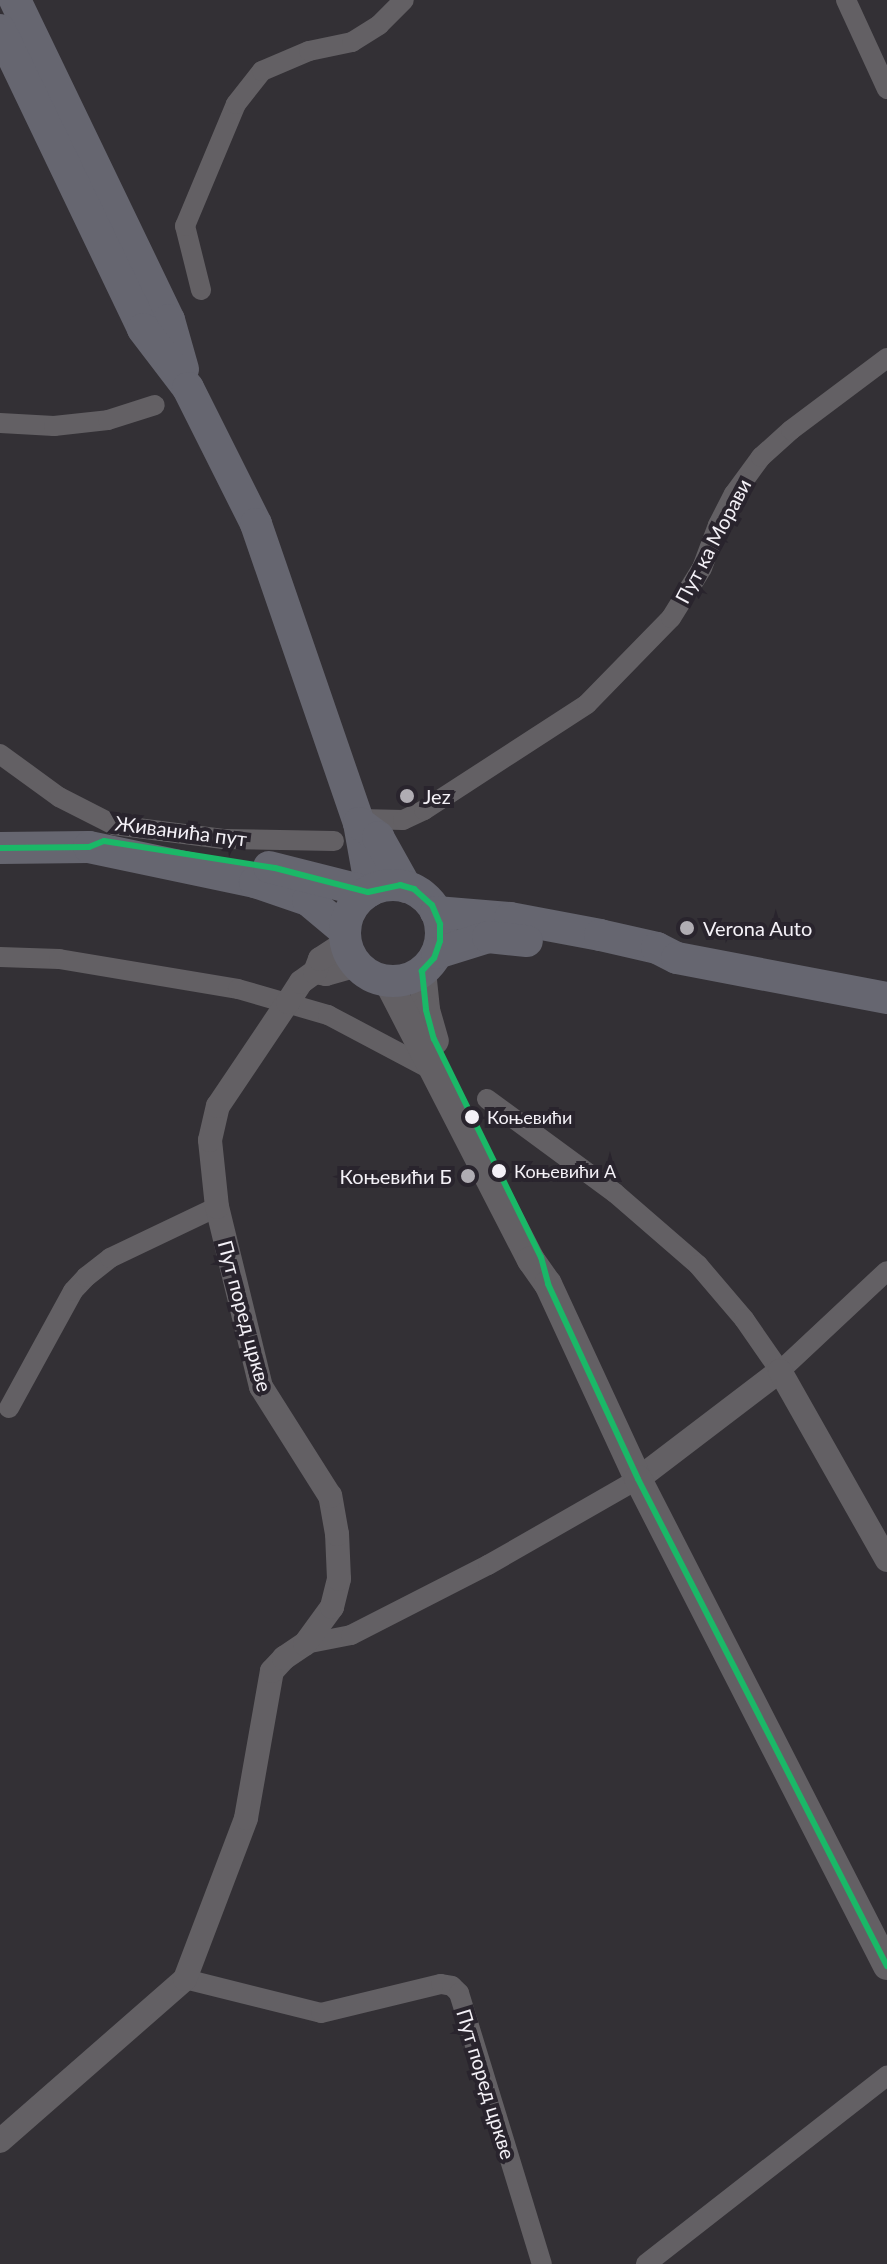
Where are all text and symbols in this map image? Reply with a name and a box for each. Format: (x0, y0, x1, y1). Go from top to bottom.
street label: Пут ка Морави (670, 475, 756, 607)
place label: Jez (423, 784, 451, 808)
marker: Jez (398, 787, 416, 805)
street label: Живанића пут (114, 811, 248, 851)
place label: Verona Auto (703, 916, 813, 940)
marker: Verona Auto (678, 919, 696, 937)
place label: Коњевићи (487, 1106, 572, 1128)
marker: Коњевићи (464, 1109, 480, 1125)
place label: Коњевићи А (514, 1160, 616, 1182)
marker: Коњевићи А (491, 1163, 507, 1179)
place label: Коњевићи Б (340, 1164, 452, 1188)
marker: Коњевићи Б (459, 1167, 477, 1185)
street label: Пут поред цркве (213, 1238, 277, 1394)
street label: Пут поред цркве (452, 2006, 520, 2162)

